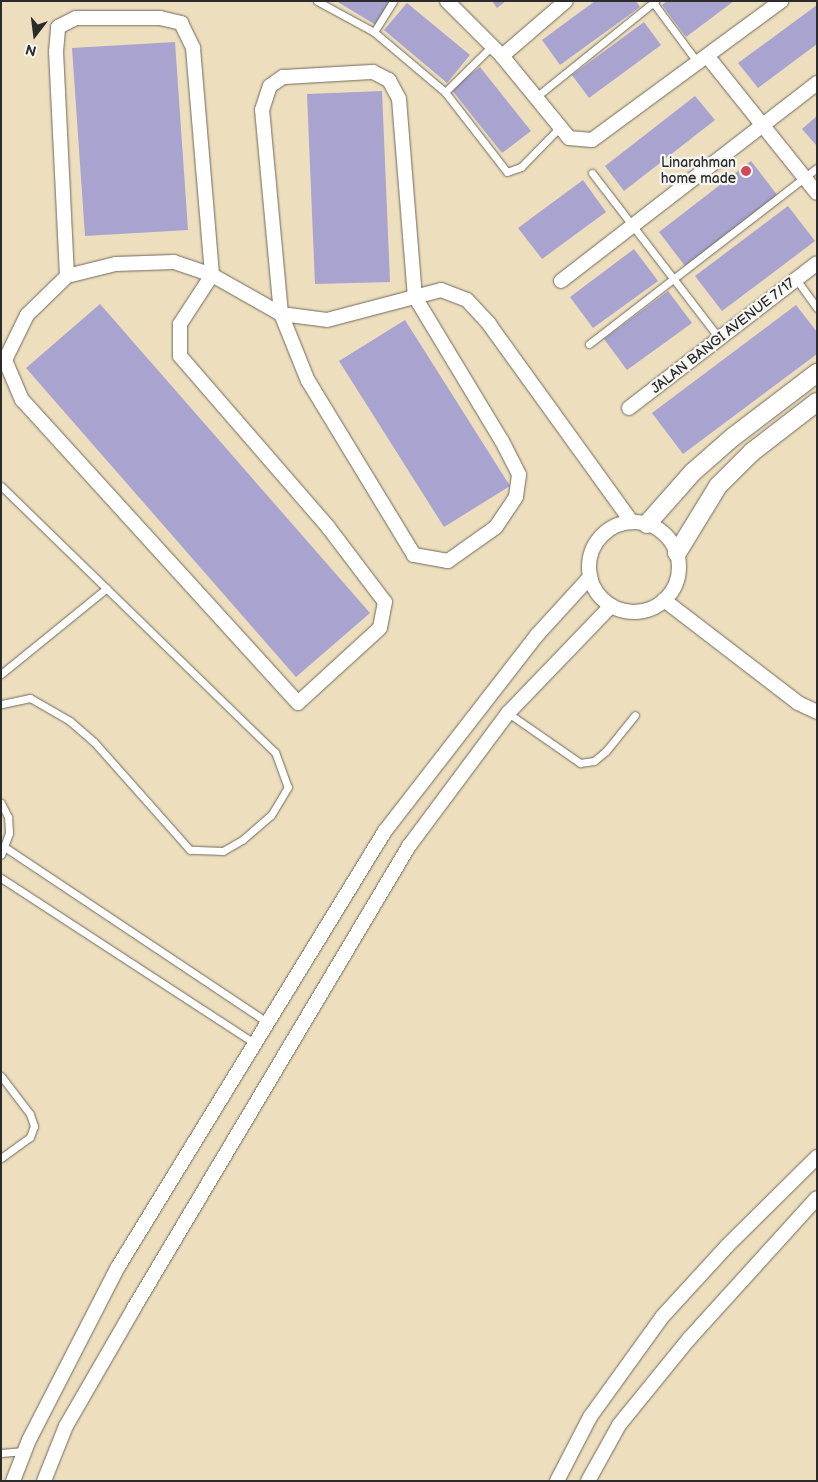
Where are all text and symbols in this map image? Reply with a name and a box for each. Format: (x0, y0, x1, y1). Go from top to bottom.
north arrow (10, 10, 60, 60)
text: N (24, 40, 38, 60)
place label: Linarahman home made (661, 155, 736, 188)
marker: Linarahman home made (740, 165, 752, 177)
street label: JALAN BANGI AVENUE 7/17 (648, 275, 798, 397)

